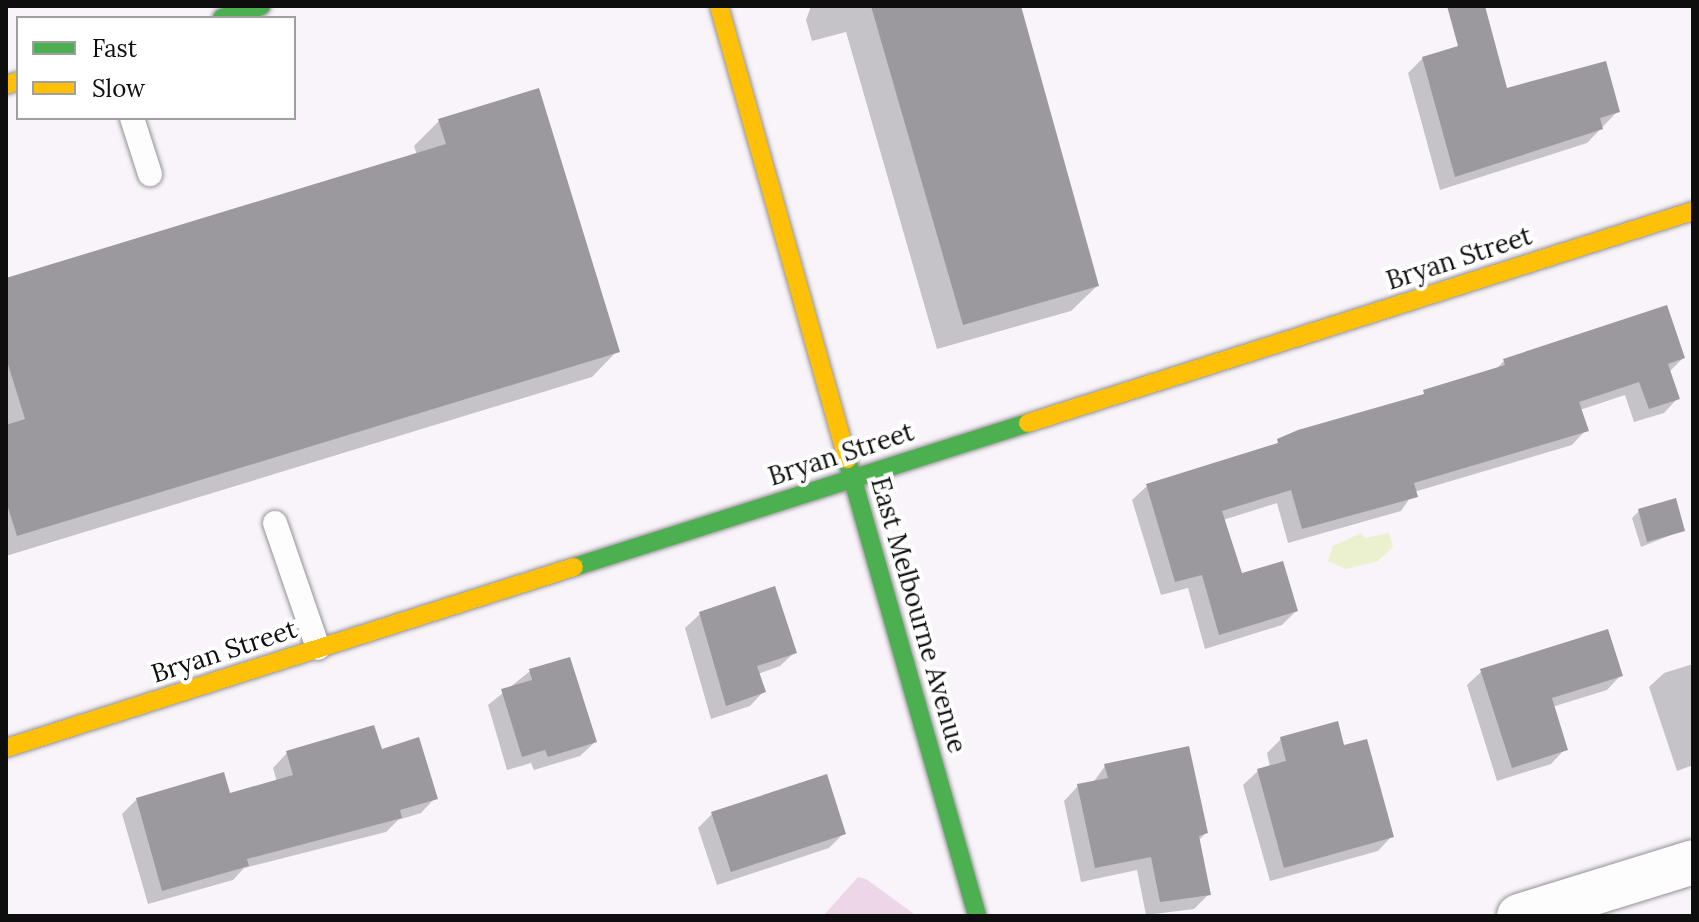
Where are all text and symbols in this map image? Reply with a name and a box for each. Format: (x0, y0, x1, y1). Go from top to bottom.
legend (16, 16, 296, 120)
text: Fast (92, 33, 137, 64)
text: Slow (92, 73, 145, 104)
street label: Bryan Street (1382, 220, 1536, 296)
street label: Bryan Street (764, 416, 918, 492)
street label: East Melbourne Avenue (865, 474, 973, 756)
street label: Bryan Street (147, 613, 301, 689)

